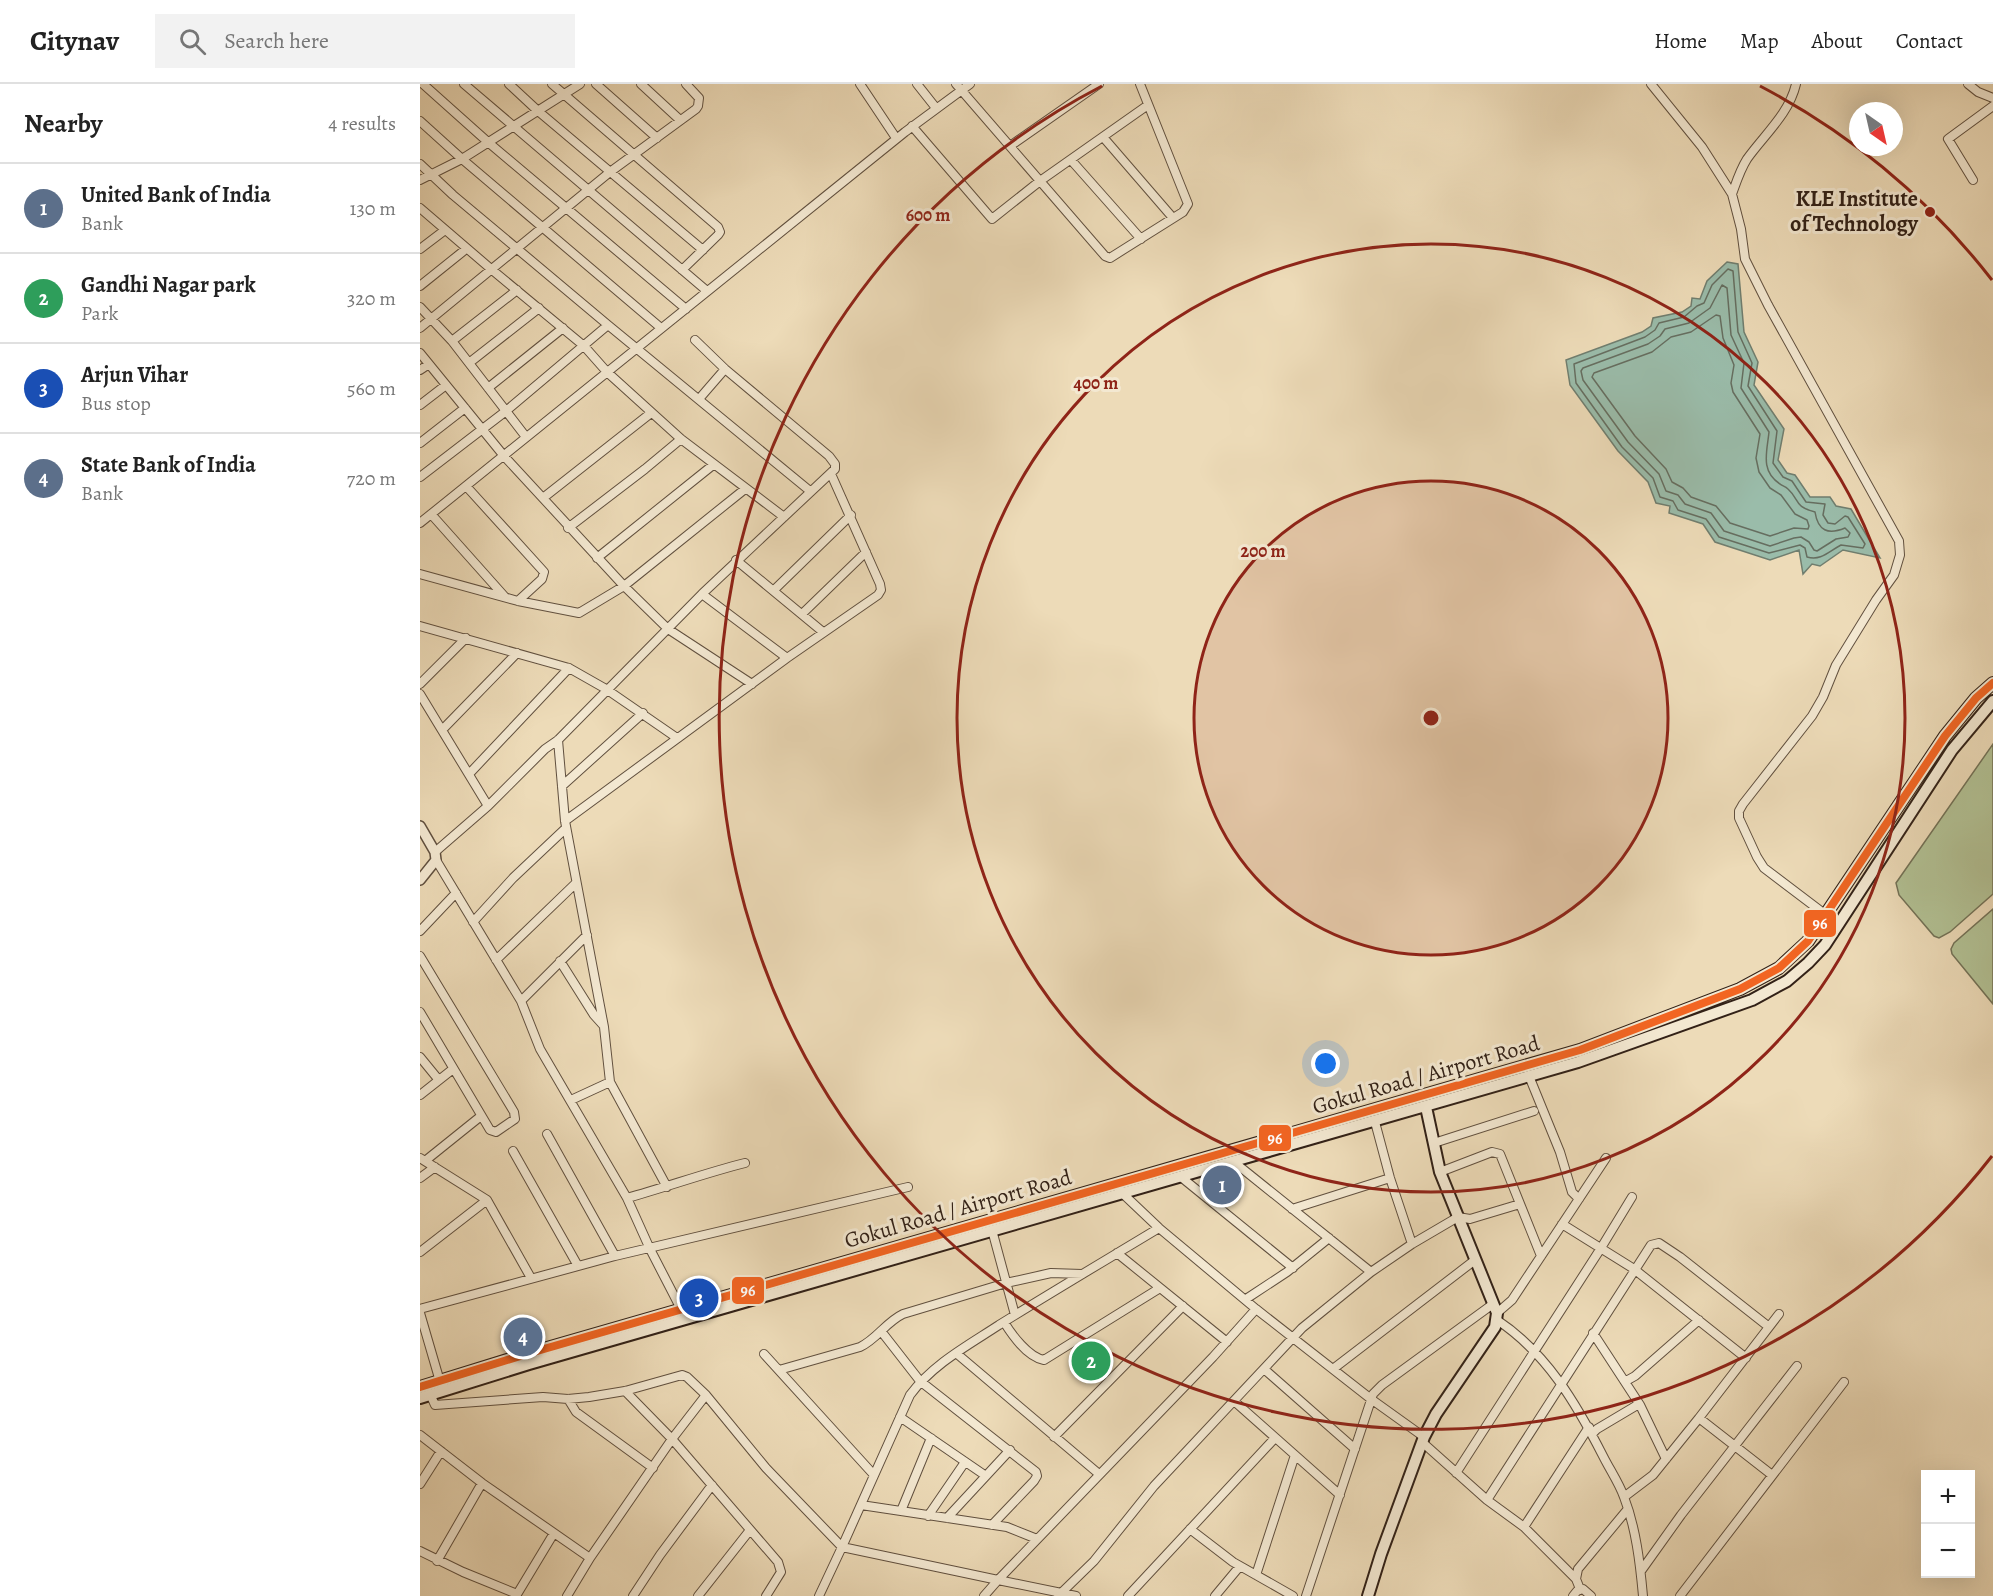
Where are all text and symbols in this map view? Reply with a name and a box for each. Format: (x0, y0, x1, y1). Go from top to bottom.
search box (155, 14, 575, 68)
text: Citynav (30, 22, 119, 60)
icon: search (176, 25, 209, 58)
text: Search here (224, 26, 329, 56)
text: Home (1654, 27, 1707, 55)
text: Map (1740, 27, 1778, 55)
text: About (1811, 27, 1863, 55)
text: Contact (1896, 27, 1963, 55)
north arrow (1849, 102, 1903, 156)
text: Nearby (24, 106, 103, 141)
text: 4 results (328, 110, 396, 137)
text: United Bank of India (81, 180, 271, 210)
place label: KLE Institute of Technology (1790, 184, 1919, 239)
text: 1 (40, 195, 47, 222)
text: 130 m (350, 195, 396, 222)
text: 600 m (906, 203, 950, 227)
marker: KLE Institute of Technology (1923, 205, 1937, 219)
text: Bank (81, 210, 123, 237)
text: Gandhi Nagar park (81, 270, 256, 300)
text: 2 (39, 285, 48, 312)
text: 320 m (347, 285, 396, 312)
text: Park (81, 300, 119, 327)
text: Arjun Vihar (81, 360, 188, 390)
text: 400 m (1074, 371, 1118, 395)
text: 3 (39, 375, 48, 402)
text: 560 m (347, 375, 396, 402)
text: Bus stop (81, 390, 151, 417)
text: State Bank of India (81, 450, 256, 480)
text: 4 (39, 465, 48, 492)
text: 720 m (347, 465, 396, 492)
text: Bank (81, 480, 123, 507)
text: 200 m (1240, 539, 1286, 563)
centre of rings (1421, 708, 1441, 728)
line badge: 96 (1803, 909, 1837, 938)
text: 96 (1813, 913, 1828, 935)
street label: Gokul Road / Airport Road (1309, 1028, 1543, 1122)
your location (1311, 1049, 1340, 1078)
line badge: 96 (1258, 1124, 1292, 1152)
text: 96 (1268, 1128, 1283, 1150)
street label: Gokul Road / Airport Road (841, 1162, 1075, 1256)
pin: 1 (1202, 1162, 1242, 1208)
pin: 3 (680, 1276, 718, 1320)
line badge: 96 (731, 1276, 765, 1305)
text: 96 (741, 1280, 756, 1302)
pin: 4 (504, 1314, 542, 1360)
pin: 2 (1072, 1338, 1110, 1384)
map controls (1921, 1470, 1975, 1578)
button: + (1921, 1470, 1975, 1524)
button: − (1921, 1524, 1975, 1578)

